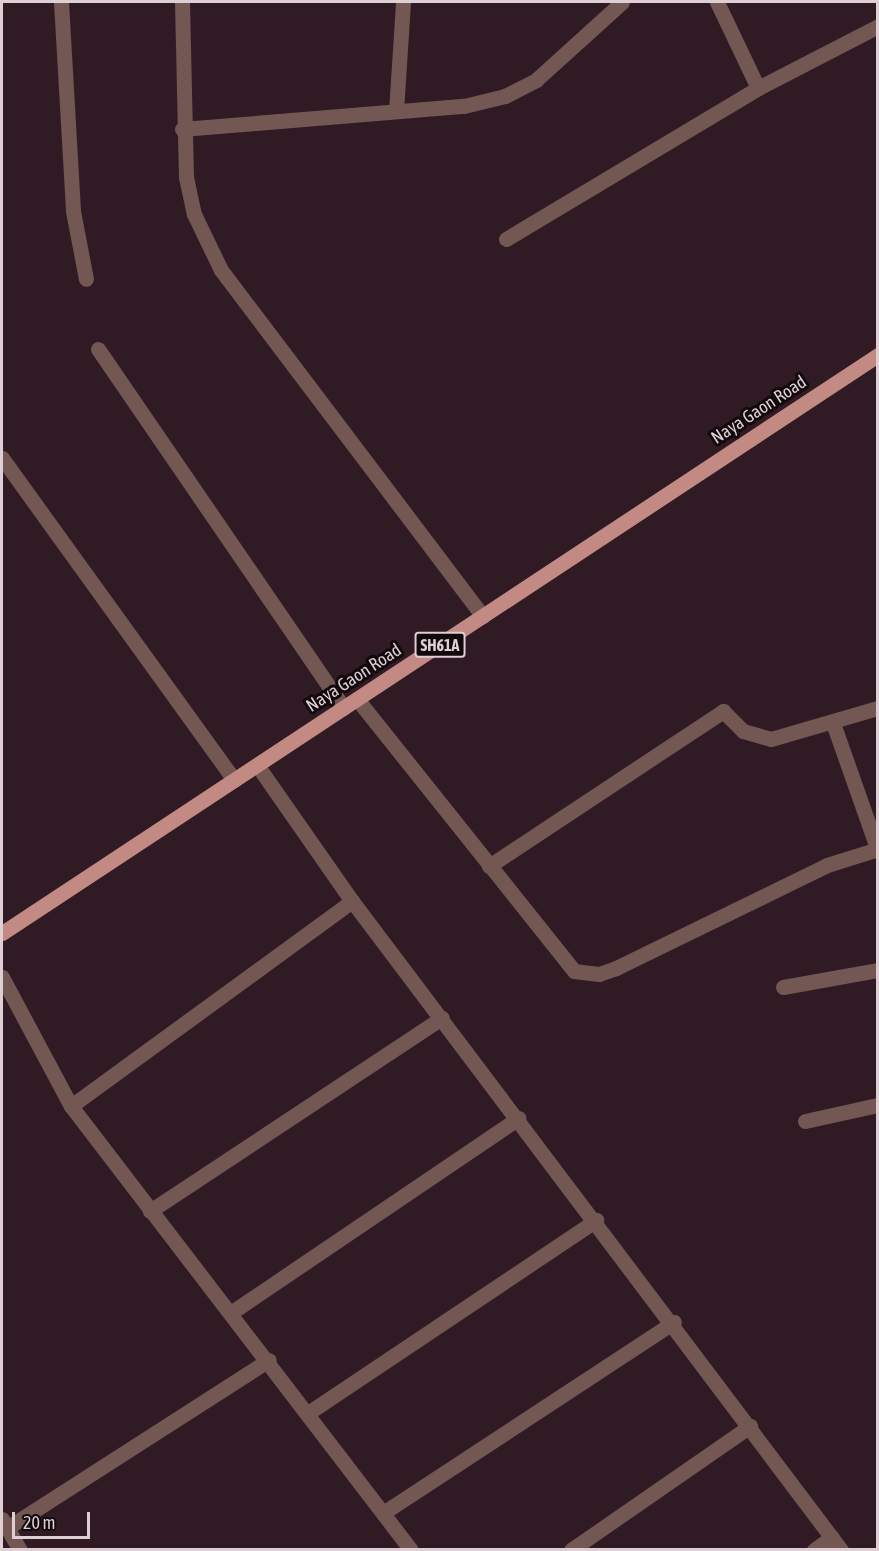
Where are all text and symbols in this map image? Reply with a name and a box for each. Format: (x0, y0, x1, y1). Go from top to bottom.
street label: Naya Gaon Road (707, 371, 811, 449)
road number: SH61A (414, 632, 466, 658)
street label: Naya Gaon Road (302, 639, 406, 717)
scale bar (15, 1500, 93, 1538)
text: 20 m (23, 1512, 55, 1533)

